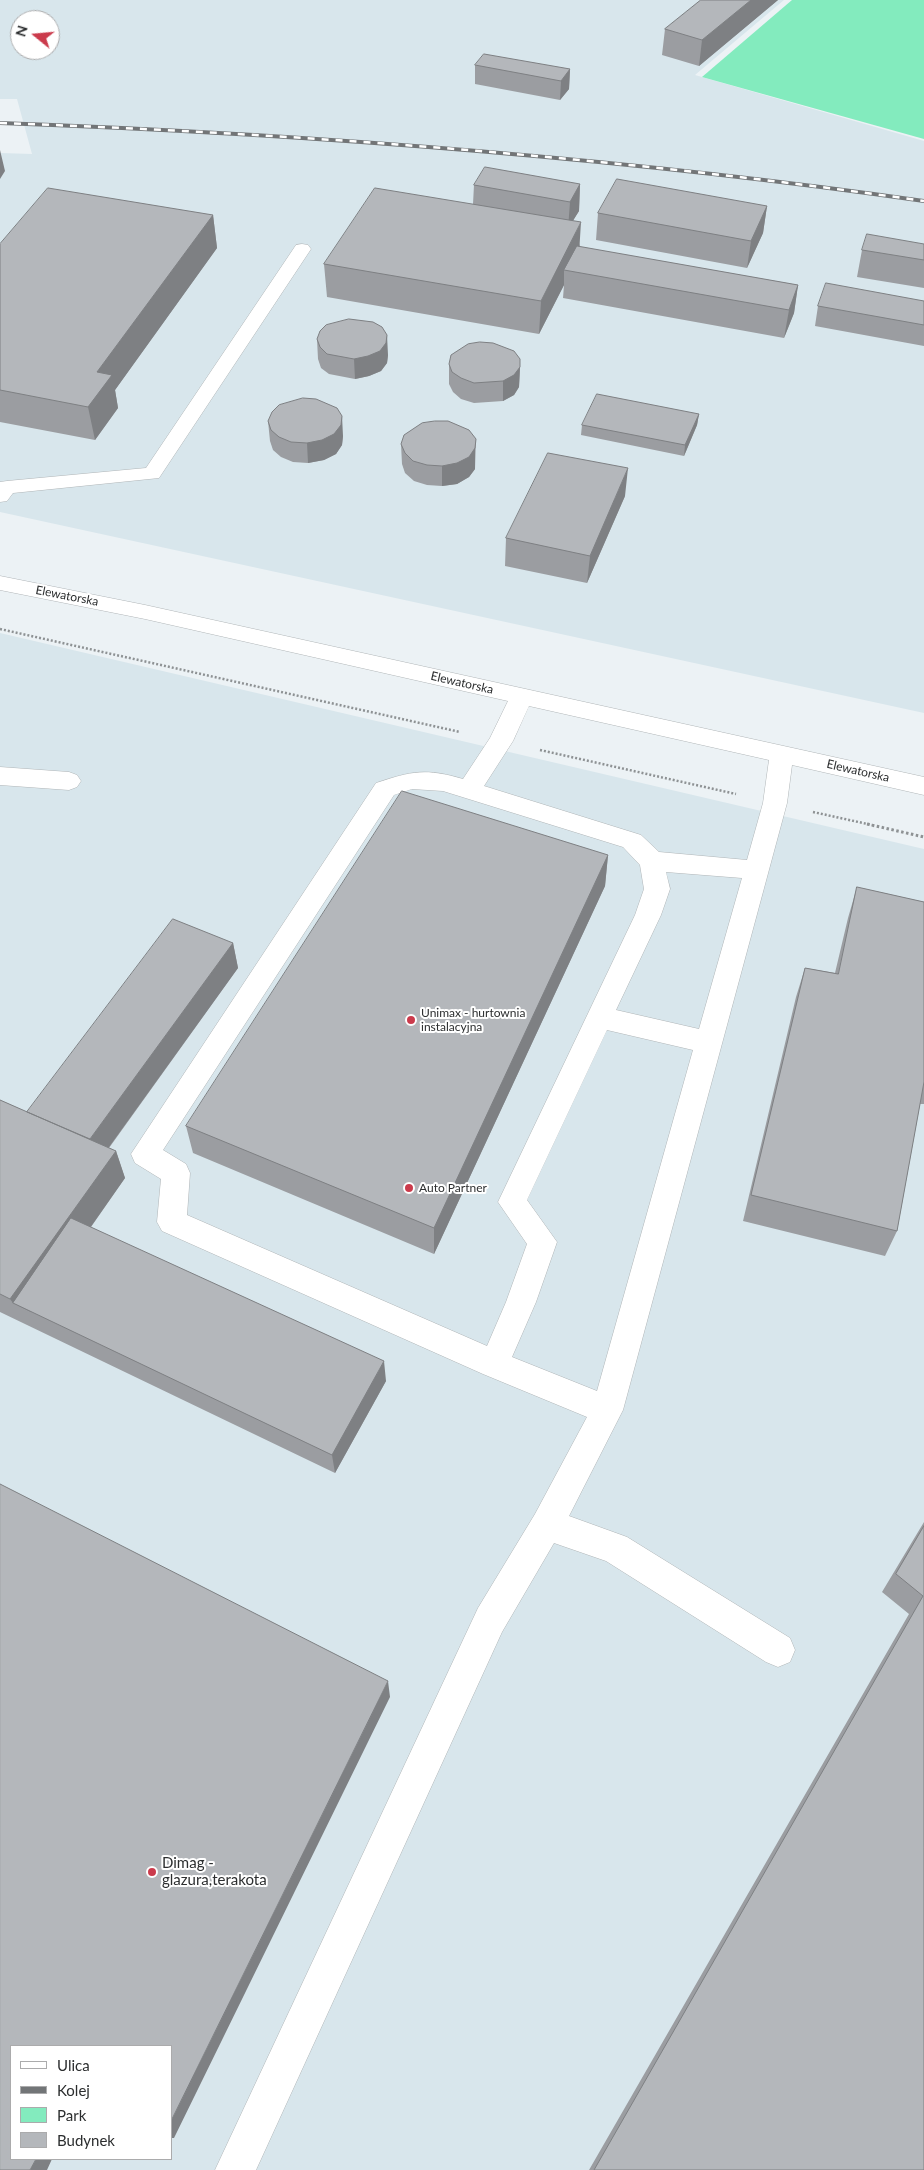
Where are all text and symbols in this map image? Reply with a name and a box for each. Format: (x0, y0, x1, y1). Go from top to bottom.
north arrow (10, 10, 60, 60)
text: N (11, 23, 31, 38)
street label: Elewatorska (34, 583, 100, 609)
street label: Elewatorska (429, 669, 495, 697)
street label: Elewatorska (825, 757, 891, 785)
place label: Unimax - hurtownia instalacyjna (421, 1006, 525, 1034)
marker: Unimax - hurtownia instalacyjna (405, 1014, 417, 1026)
place label: Auto Partner (419, 1181, 487, 1195)
marker: Auto Partner (403, 1182, 415, 1194)
place label: Dimag - glazura,terakota (162, 1854, 267, 1889)
marker: Dimag - glazura,terakota (146, 1866, 158, 1878)
legend (10, 2045, 172, 2160)
text: Ulica (57, 2056, 90, 2074)
text: Kolej (57, 2081, 90, 2099)
text: Park (57, 2106, 86, 2124)
text: Budynek (57, 2131, 115, 2149)

